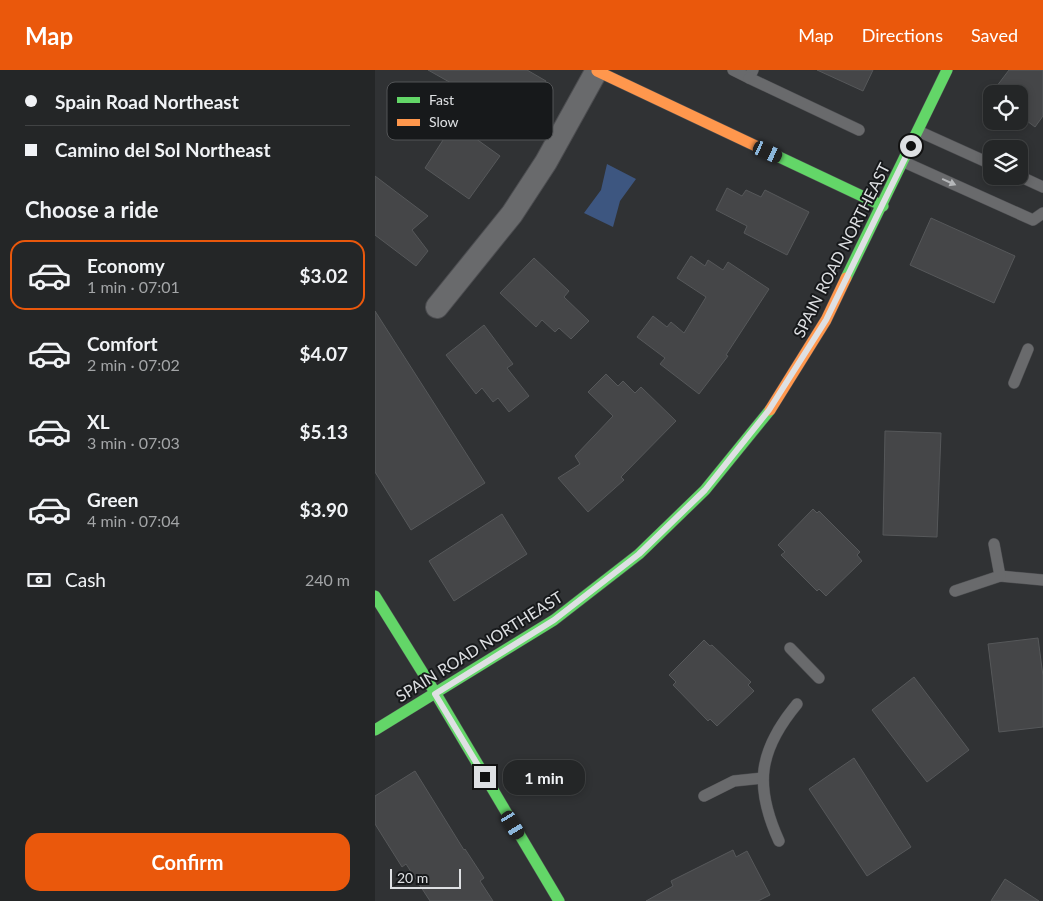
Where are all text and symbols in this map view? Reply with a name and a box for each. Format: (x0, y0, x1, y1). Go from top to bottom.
text: Map (25, 21, 73, 50)
text: Map (798, 24, 834, 46)
text: Directions (862, 24, 943, 46)
text: Saved (971, 24, 1018, 46)
legend (387, 82, 553, 140)
map controls (983, 85, 1028, 185)
button: locate (983, 85, 1028, 130)
text: Spain Road Northeast (55, 90, 239, 113)
text: Fast (429, 91, 454, 108)
text: Slow (429, 113, 459, 130)
route start (900, 135, 922, 157)
text: Camino del Sol Northeast (55, 138, 270, 161)
car (751, 139, 784, 165)
button: layers (983, 140, 1028, 185)
street label: SPAIN ROAD NORTHEAST (789, 159, 894, 340)
one-way arrow (942, 178, 956, 186)
text: Choose a ride (25, 196, 159, 223)
icon: car (27, 253, 72, 298)
text: Economy (87, 254, 165, 277)
text: $3.02 (299, 264, 348, 287)
text: 1 min · 07:01 (87, 277, 180, 296)
icon: car (27, 331, 72, 376)
text: Comfort (87, 332, 158, 355)
text: $4.07 (299, 342, 348, 365)
text: 2 min · 07:02 (87, 355, 180, 374)
icon: car (27, 409, 72, 454)
text: XL (87, 410, 110, 433)
text: $5.13 (299, 420, 348, 443)
text: 3 min · 07:03 (87, 433, 180, 452)
icon: car (27, 487, 72, 532)
text: Green (87, 488, 138, 511)
text: $3.90 (299, 498, 348, 521)
text: 4 min · 07:04 (87, 511, 180, 530)
icon: cash (25, 566, 53, 594)
text: Cash (65, 568, 106, 591)
text: 240 m (305, 570, 350, 589)
street label: SPAIN ROAD NORTHEAST (392, 586, 566, 705)
callout: 1 min (503, 760, 585, 794)
route end (474, 766, 496, 788)
text: 1 min (524, 768, 564, 787)
car (498, 808, 527, 842)
button: Confirm (25, 833, 350, 891)
scale bar (390, 866, 461, 889)
text: 20 m (397, 869, 428, 886)

